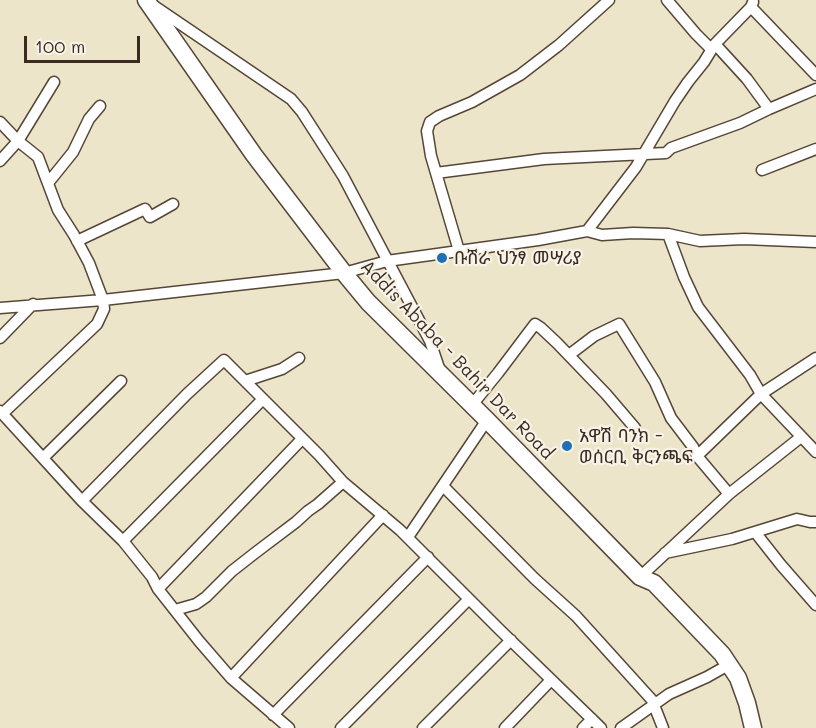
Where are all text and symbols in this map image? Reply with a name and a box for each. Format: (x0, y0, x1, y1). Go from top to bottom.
scale bar (27, 24, 142, 62)
text: 100 m (35, 34, 85, 58)
place label: ቡሽራ ህንፃ መሣሪያ (454, 247, 581, 269)
marker: ቡሽራ ህንፃ መሣሪያ (435, 251, 449, 265)
street label: Addis Ababa - Bahir Dar Road (356, 256, 558, 464)
place label: አዋሽ ባንክ - ወሰርቢ ቅርንጫፍ (579, 425, 693, 468)
marker: አዋሽ ባንክ - ወሰርቢ ቅርንጫፍ (560, 439, 574, 453)

